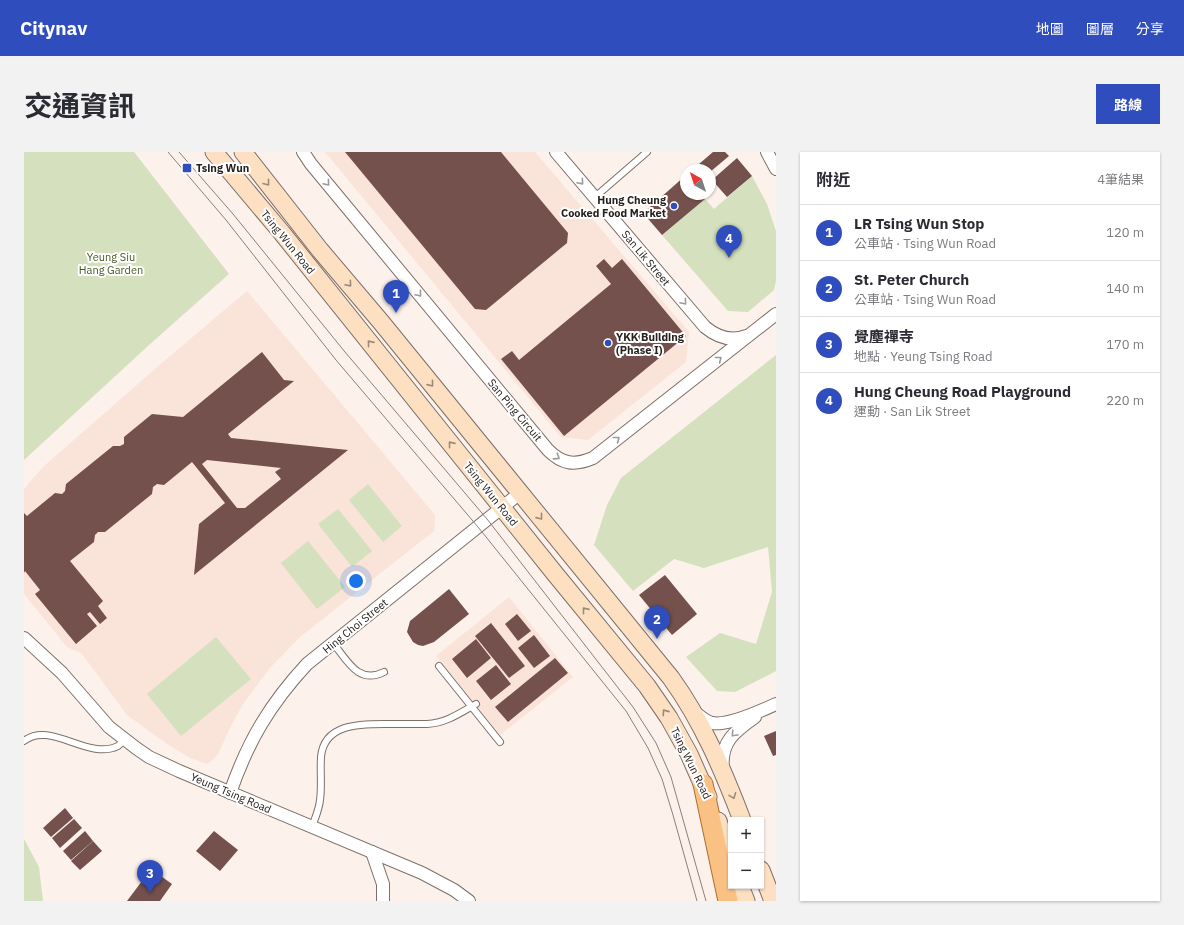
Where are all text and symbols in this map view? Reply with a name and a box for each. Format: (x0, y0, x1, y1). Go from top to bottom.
text: Citynav (20, 16, 87, 40)
text: 地圖 (1036, 20, 1064, 38)
text: 圖層 (1086, 20, 1114, 38)
text: 分享 (1136, 20, 1164, 38)
button: 路線 (1096, 84, 1160, 124)
text: 交通資訊 (24, 87, 136, 124)
place label: Tsing Wun (196, 161, 249, 175)
marker: Tsing Wun (181, 162, 193, 174)
north arrow (680, 164, 716, 200)
text: 附近 (816, 169, 850, 191)
text: 4筆結果 (1097, 171, 1144, 188)
one-way arrow (577, 177, 584, 184)
one-way arrow (262, 178, 269, 185)
one-way arrow (322, 178, 329, 186)
place label: Hung Cheung Cooked Food Market (561, 193, 667, 220)
marker: Hung Cheung Cooked Food Market (669, 201, 679, 211)
street label: Tsing Wun Road (258, 207, 318, 277)
text: LR Tsing Wun Stop (854, 214, 984, 233)
text: 1 (825, 224, 833, 241)
text: 120 m (1106, 224, 1144, 241)
pin: 4 (716, 225, 742, 258)
street label: San Lik Street (619, 227, 673, 289)
text: 公車站 · Tsing Wun Road (854, 235, 996, 252)
park label: Yeung Siu Hang Garden (79, 250, 143, 277)
text: St. Peter Church (854, 270, 969, 289)
one-way arrow (344, 279, 351, 287)
pin: 1 (383, 280, 409, 313)
text: 2 (825, 280, 833, 297)
text: 140 m (1106, 280, 1144, 297)
one-way arrow (414, 289, 421, 297)
text: 公車站 · Tsing Wun Road (854, 291, 996, 308)
one-way arrow (679, 297, 686, 305)
text: 覺塵禪寺 (854, 327, 914, 346)
place label: YKK Building (Phase I) (616, 330, 685, 357)
text: 3 (825, 336, 833, 353)
text: 170 m (1106, 336, 1144, 353)
marker: YKK Building (Phase I) (603, 338, 613, 348)
one-way arrow (367, 340, 374, 347)
text: 地點 · Yeung Tsing Road (854, 348, 993, 365)
one-way arrow (715, 356, 722, 363)
street label: San Ping Circuit (485, 376, 545, 444)
one-way arrow (427, 380, 434, 387)
text: Hung Cheung Road Playground (854, 382, 1071, 401)
text: 4 (825, 392, 833, 409)
text: 220 m (1106, 392, 1144, 409)
text: 運動 · San Lik Street (854, 403, 971, 420)
one-way arrow (613, 437, 620, 444)
one-way arrow (449, 442, 456, 449)
one-way arrow (553, 452, 560, 460)
street label: Tsing Wun Road (461, 459, 521, 529)
one-way arrow (536, 513, 543, 520)
your location (346, 571, 366, 591)
street label: Hing Choi Street (320, 595, 391, 657)
pin: 2 (644, 606, 670, 639)
one-way arrow (583, 608, 590, 615)
one-way arrow (663, 710, 670, 717)
street label: Tsing Wun Road (668, 725, 714, 801)
one-way arrow (731, 729, 738, 737)
street label: Yeung Tsing Road (188, 770, 274, 816)
one-way arrow (728, 793, 736, 800)
map controls (728, 817, 764, 889)
button: + (728, 817, 764, 853)
button: − (728, 853, 764, 889)
pin: 3 (137, 860, 163, 893)

